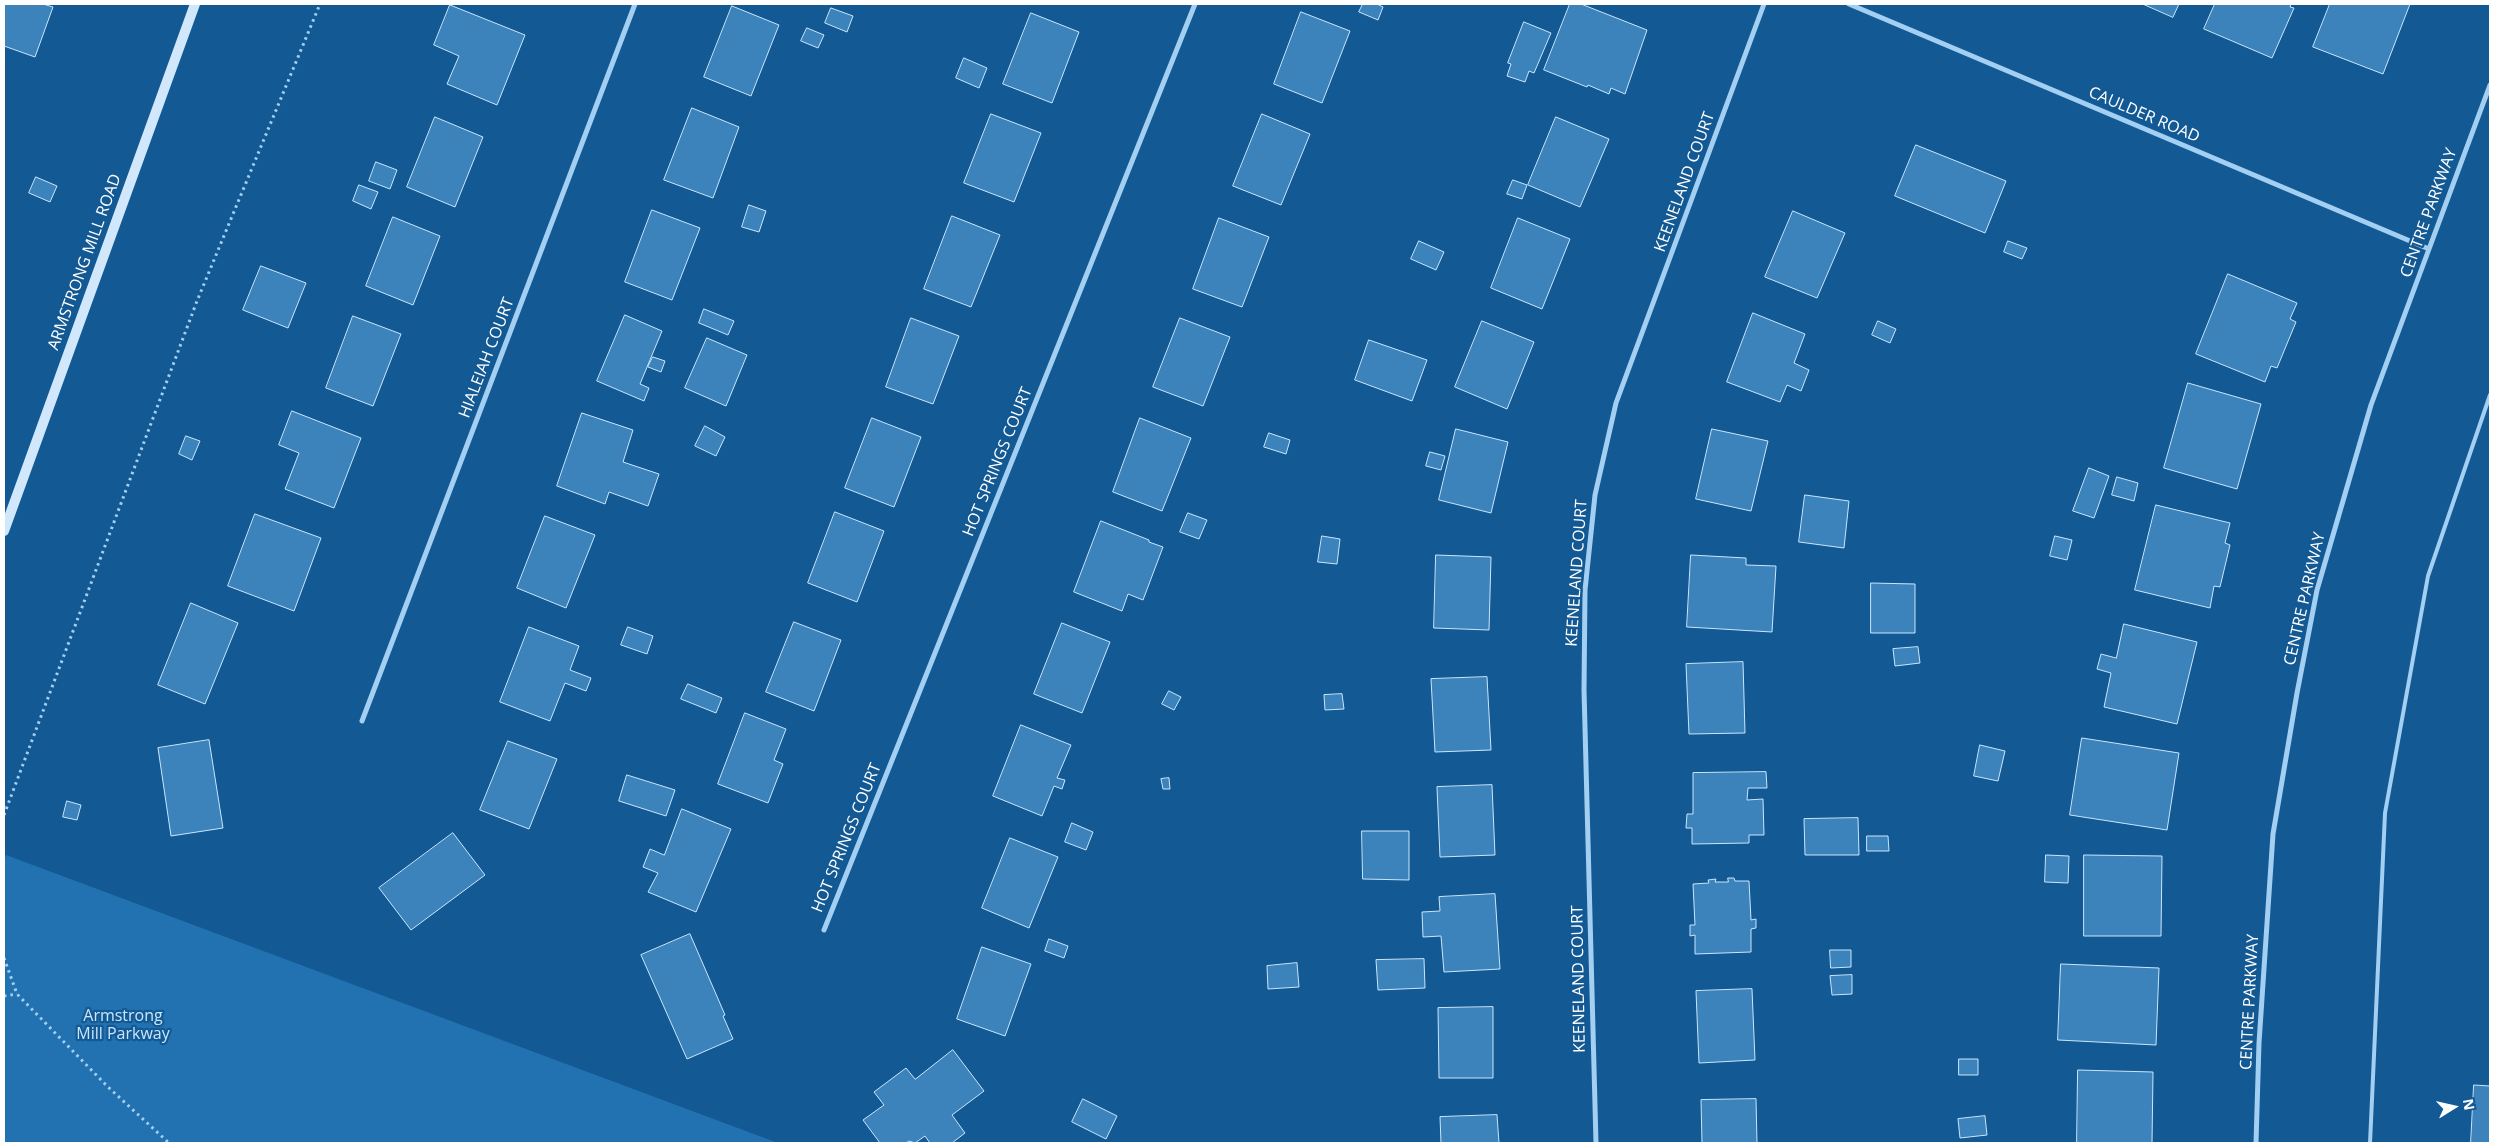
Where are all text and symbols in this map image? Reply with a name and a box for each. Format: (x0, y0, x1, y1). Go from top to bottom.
street label: CAULDER ROAD (2086, 83, 2202, 147)
street label: KEENELAND COURT (1651, 109, 1719, 255)
street label: CENTRE PARKWAY (2397, 146, 2461, 280)
street label: ARMSTRONG MILL ROAD (44, 171, 126, 353)
street label: HIALEIAH COURT (455, 295, 519, 421)
street label: HOT SPRINGS COURT (959, 384, 1037, 540)
street label: KEENELAND COURT (1562, 499, 1592, 647)
street label: CENTRE PARKWAY (2280, 531, 2330, 667)
street label: HOT SPRINGS COURT (808, 760, 886, 916)
street label: KEENELAND COURT (1568, 905, 1590, 1053)
street label: CENTRE PARKWAY (2237, 934, 2263, 1070)
park label: Armstrong Mill Parkway (76, 1006, 170, 1044)
north arrow (2429, 1082, 2479, 1132)
text: N (2459, 1097, 2480, 1112)

